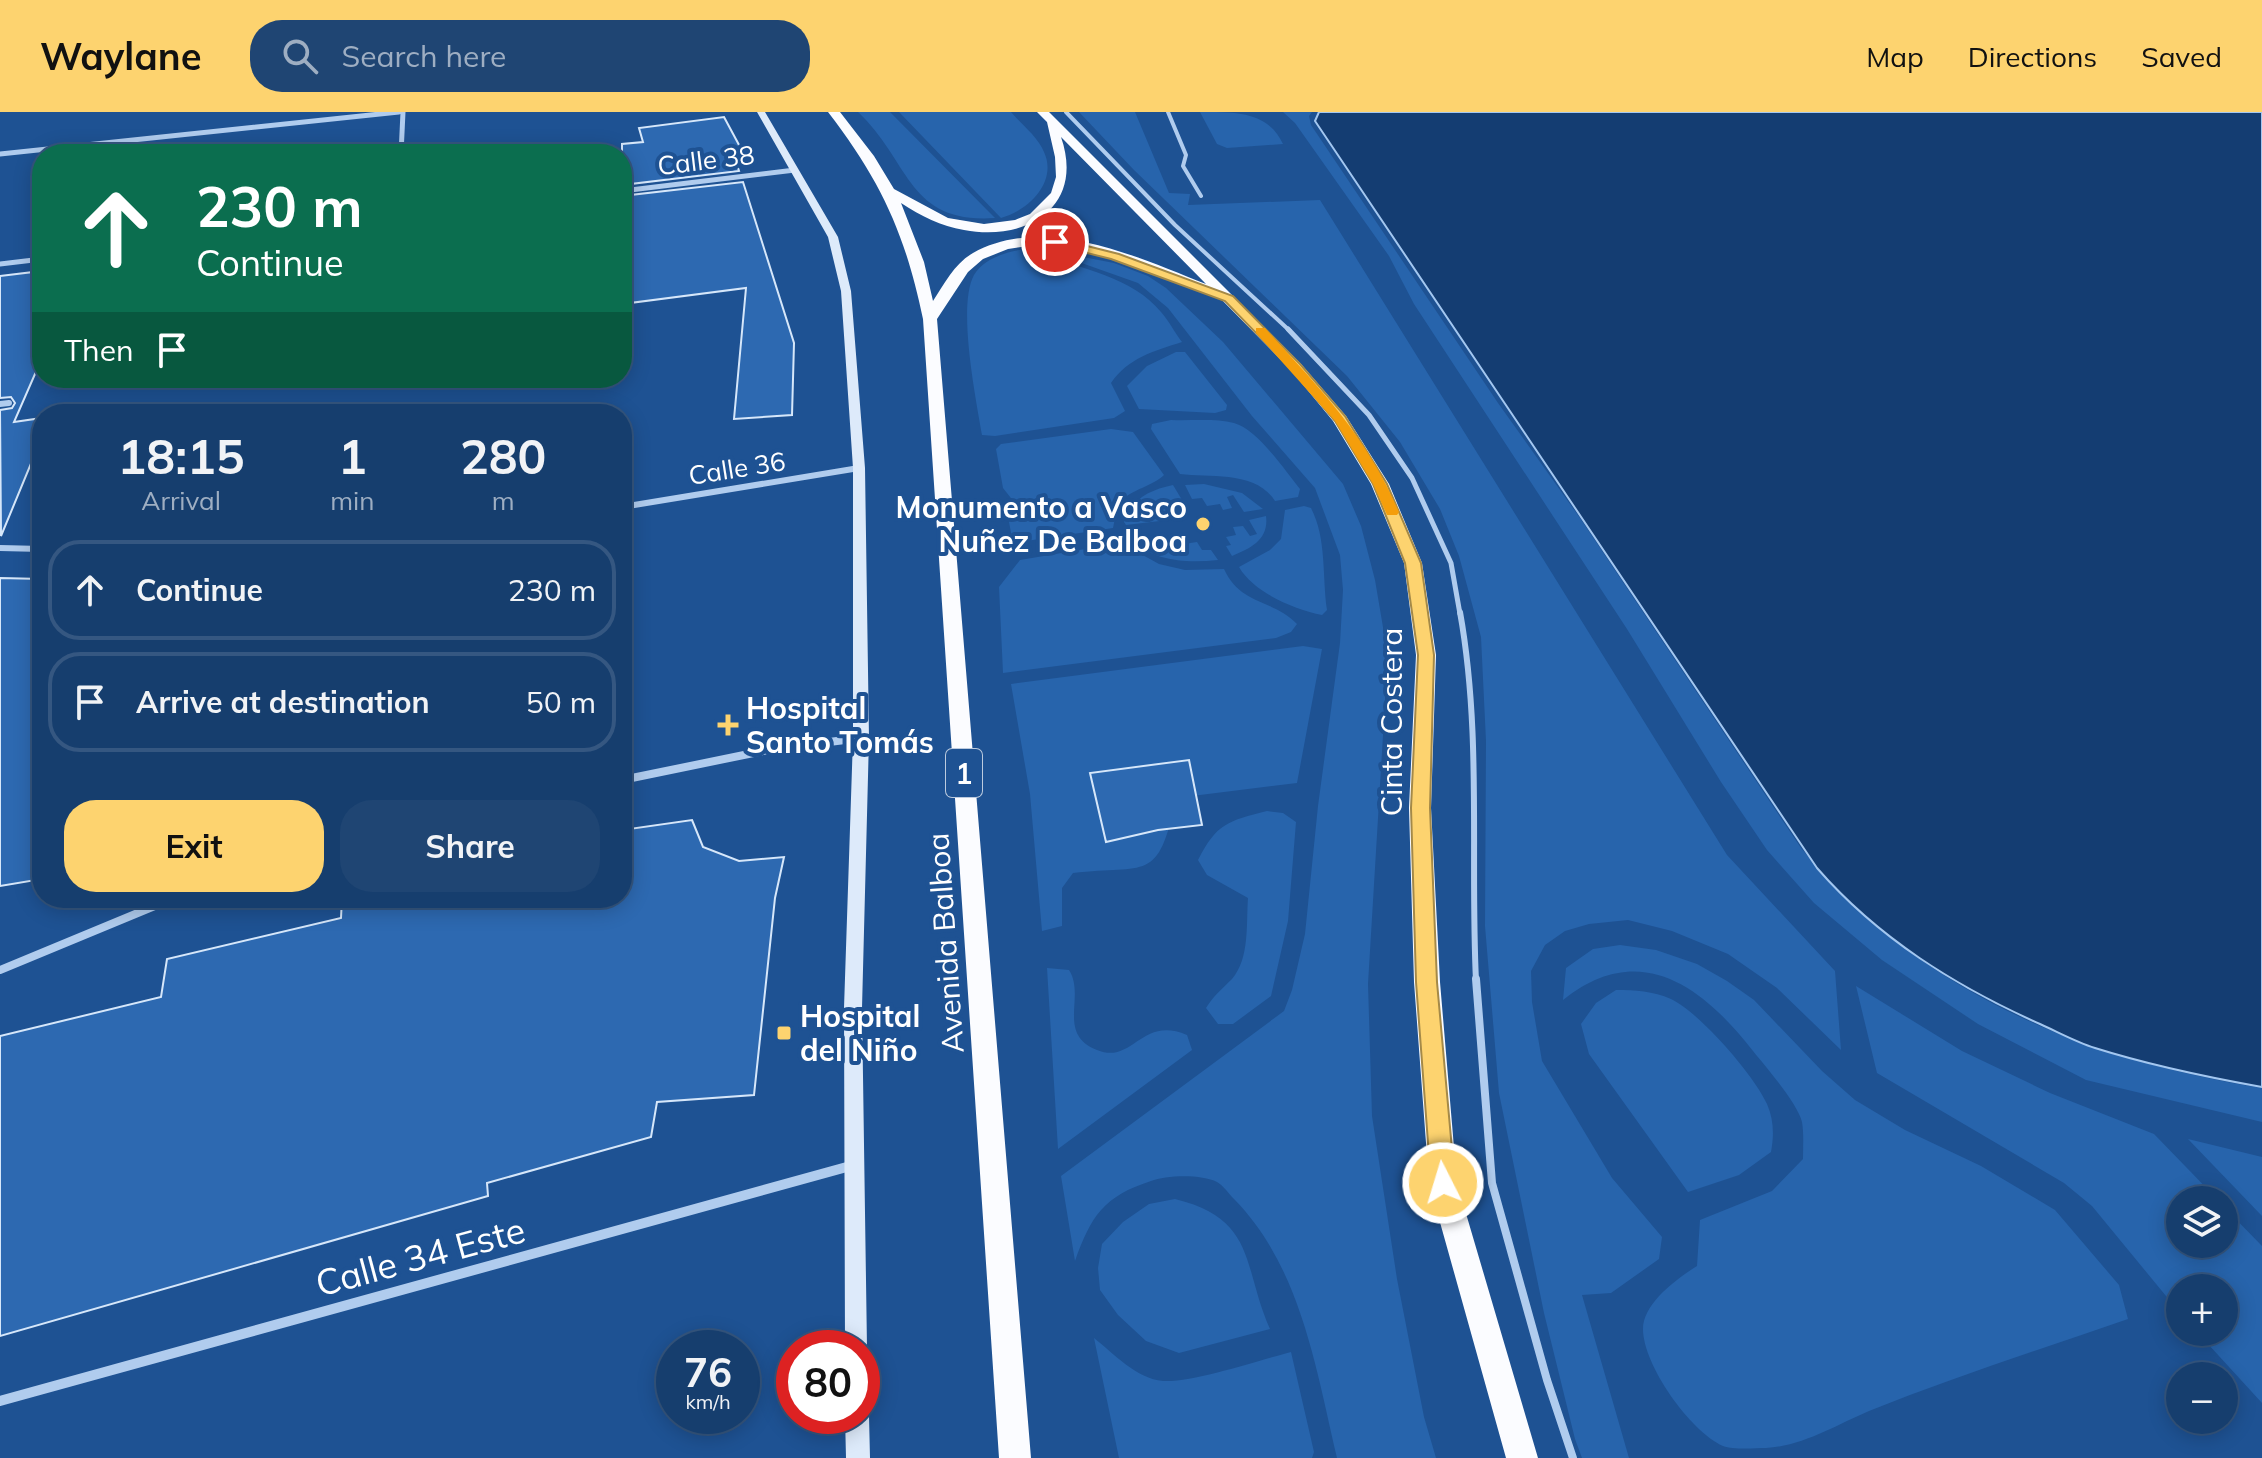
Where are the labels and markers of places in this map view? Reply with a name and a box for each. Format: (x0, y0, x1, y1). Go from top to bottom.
pin (1021, 208, 1089, 276)
place label: Monumento a Vasco Nuñez De Balboa (896, 488, 1187, 560)
marker: Monumento a Vasco Nuñez De Balboa (1194, 515, 1212, 533)
place label: Hospital Santo Tomás (746, 689, 934, 761)
marker: Hospital Santo Tomás (717, 714, 739, 736)
place label: Hospital del Niño (800, 997, 920, 1069)
marker: Hospital del Niño (775, 1024, 793, 1042)

